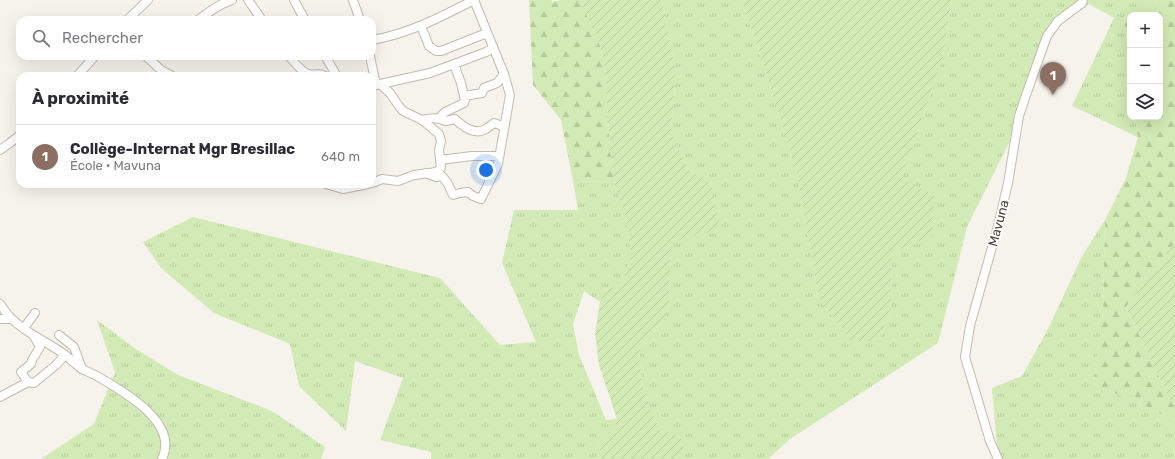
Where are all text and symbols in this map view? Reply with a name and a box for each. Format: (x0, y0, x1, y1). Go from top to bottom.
map controls (1127, 12, 1163, 120)
button: + (1127, 12, 1163, 48)
search box (16, 16, 376, 60)
icon: search (30, 27, 52, 49)
text: Rechercher (62, 29, 143, 47)
button: − (1127, 48, 1163, 84)
pin: 1 (1040, 62, 1066, 95)
button: layers (1127, 84, 1163, 120)
text: À proximité (32, 88, 129, 108)
text: Collège-Internat Mgr Bresillac (70, 140, 295, 158)
text: 1 (42, 149, 48, 164)
text: 640 m (321, 149, 360, 164)
text: École · Mavuna (70, 158, 161, 173)
your location (476, 160, 496, 180)
street label: Mavuna (985, 198, 1012, 248)

